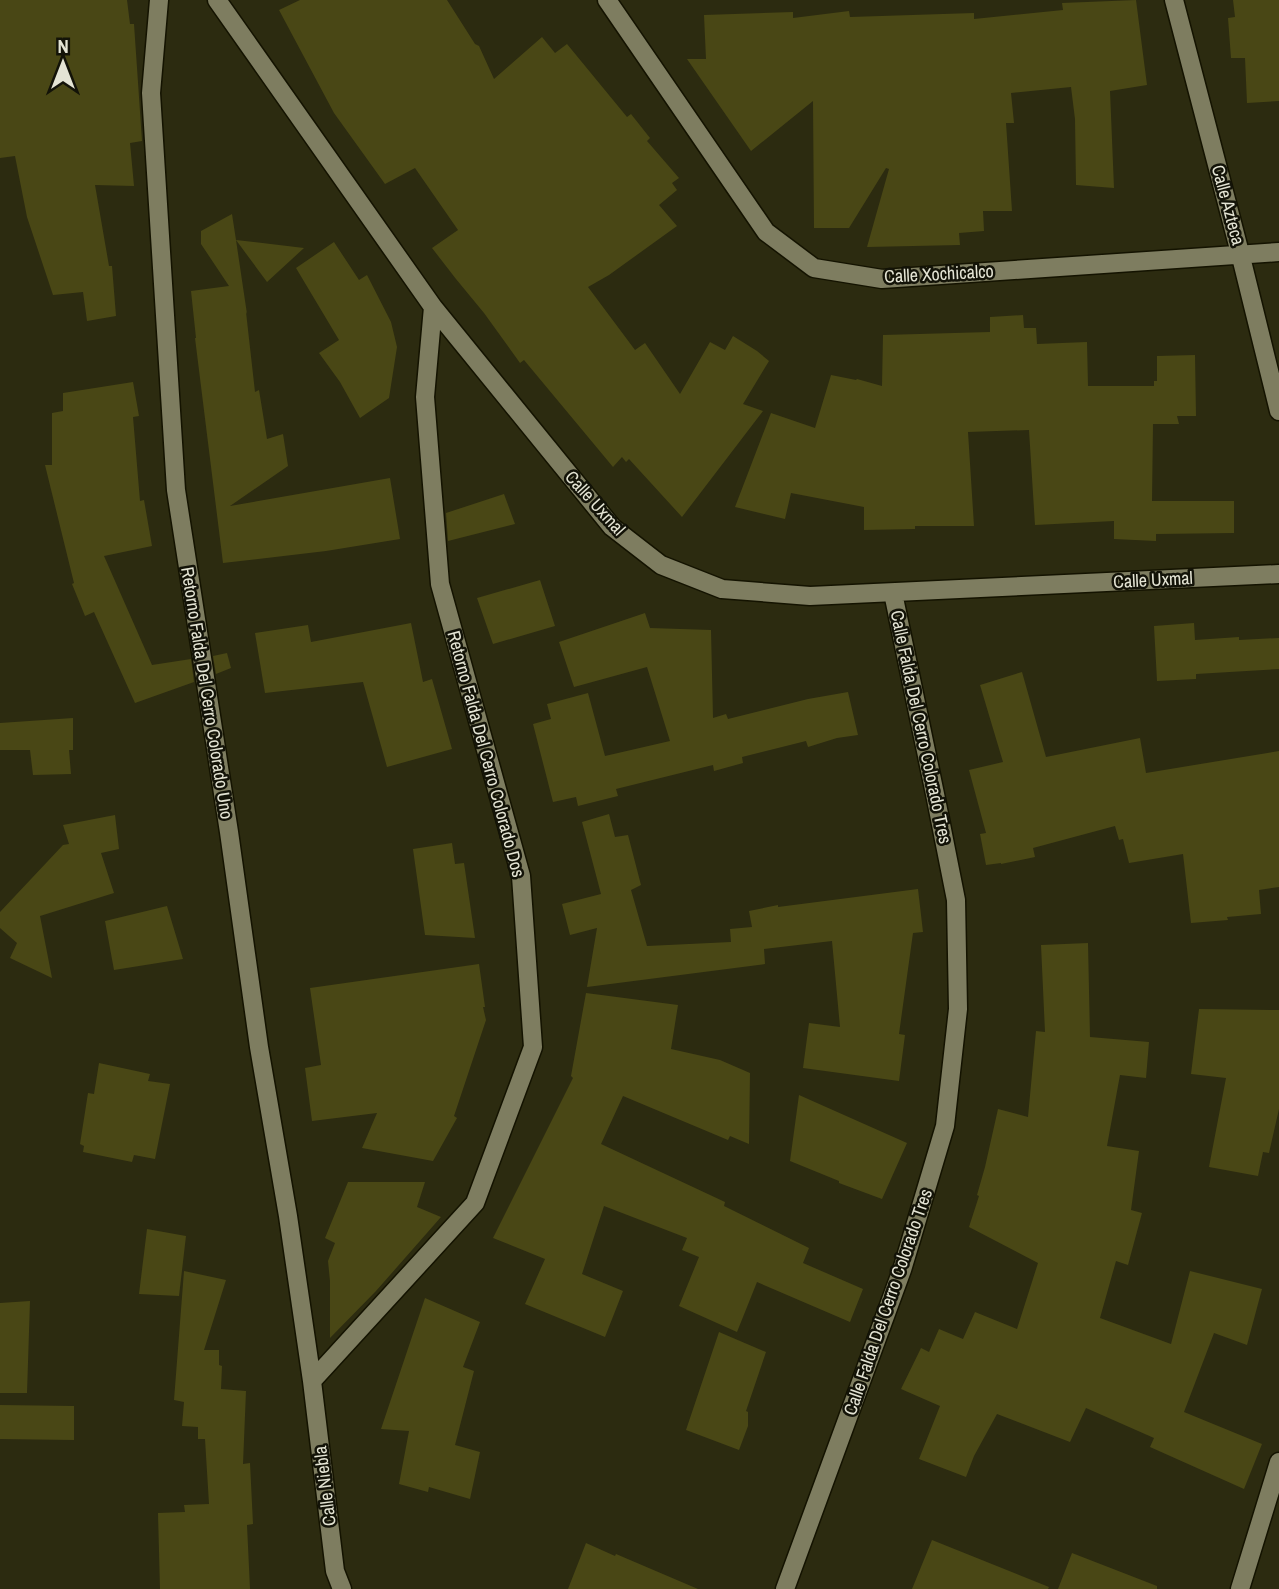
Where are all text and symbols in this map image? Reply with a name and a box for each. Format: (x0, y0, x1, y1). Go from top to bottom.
north arrow (28, 28, 98, 98)
text: N (57, 33, 69, 59)
street label: Calle Azteca (1206, 162, 1251, 248)
street label: Calle Xochicalco (884, 258, 994, 289)
street label: Calle Uxmal (559, 465, 631, 541)
street label: Retorno Falda Del Cerro Colorado Uno (175, 565, 240, 821)
street label: Calle Uxmal (1113, 565, 1193, 594)
street label: Calle Falda Del Cerro Colorado Tres (885, 608, 958, 846)
street label: Retorno Falda Del Cerro Colorado Dos (441, 628, 531, 880)
street label: Calle Falda Del Cerro Colorado Tres (837, 1185, 938, 1418)
street label: Calle Niebla (307, 1445, 342, 1527)

